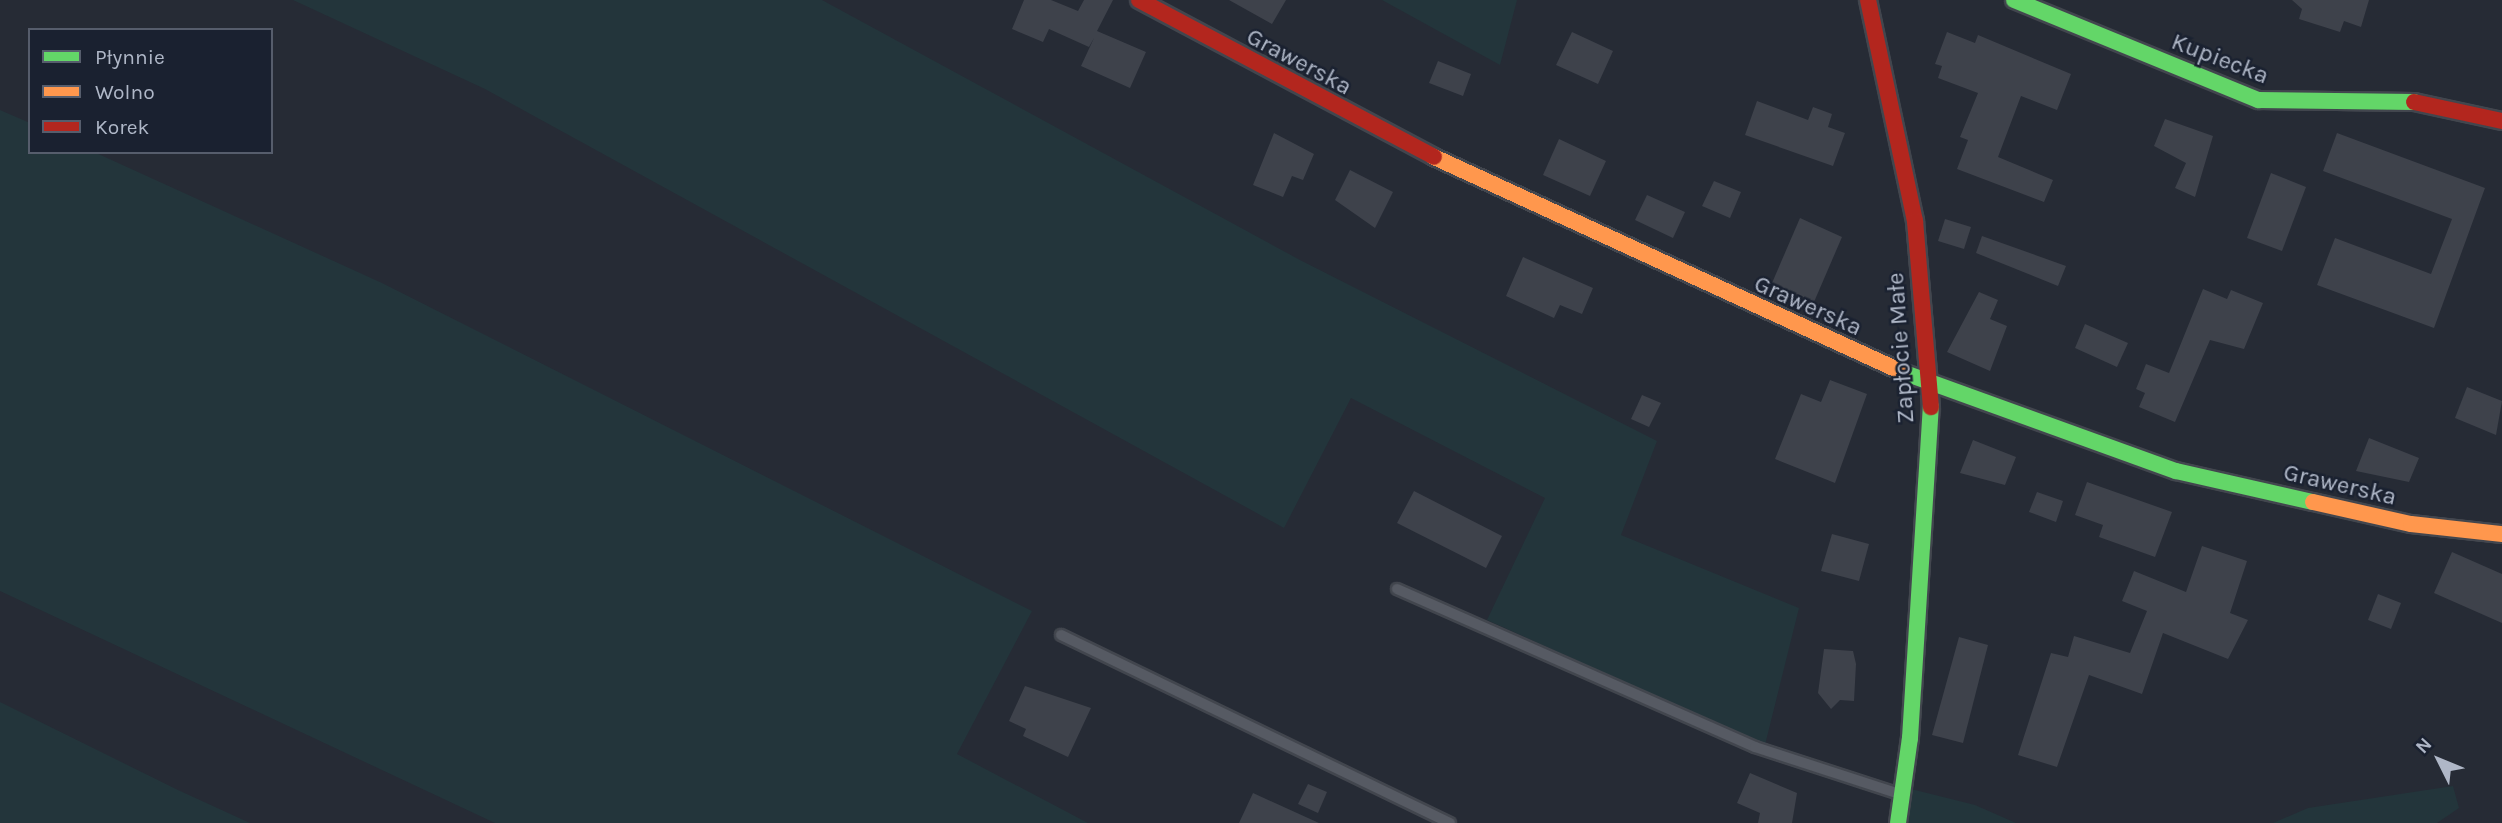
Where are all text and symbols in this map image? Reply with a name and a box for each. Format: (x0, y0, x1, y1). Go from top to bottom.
street label: Grawerska (1241, 22, 1357, 102)
street label: Kupiecka (2167, 27, 2273, 91)
legend (28, 28, 273, 154)
text: Płynnie (95, 45, 165, 69)
text: Wolno (95, 80, 155, 104)
text: Korek (95, 115, 149, 139)
street label: Grawerska (1750, 269, 1866, 343)
street label: Zapłocie Małe (1881, 271, 1921, 425)
street label: Grawerska (2281, 458, 2399, 512)
north arrow (2404, 725, 2474, 795)
text: N (2411, 733, 2436, 758)

